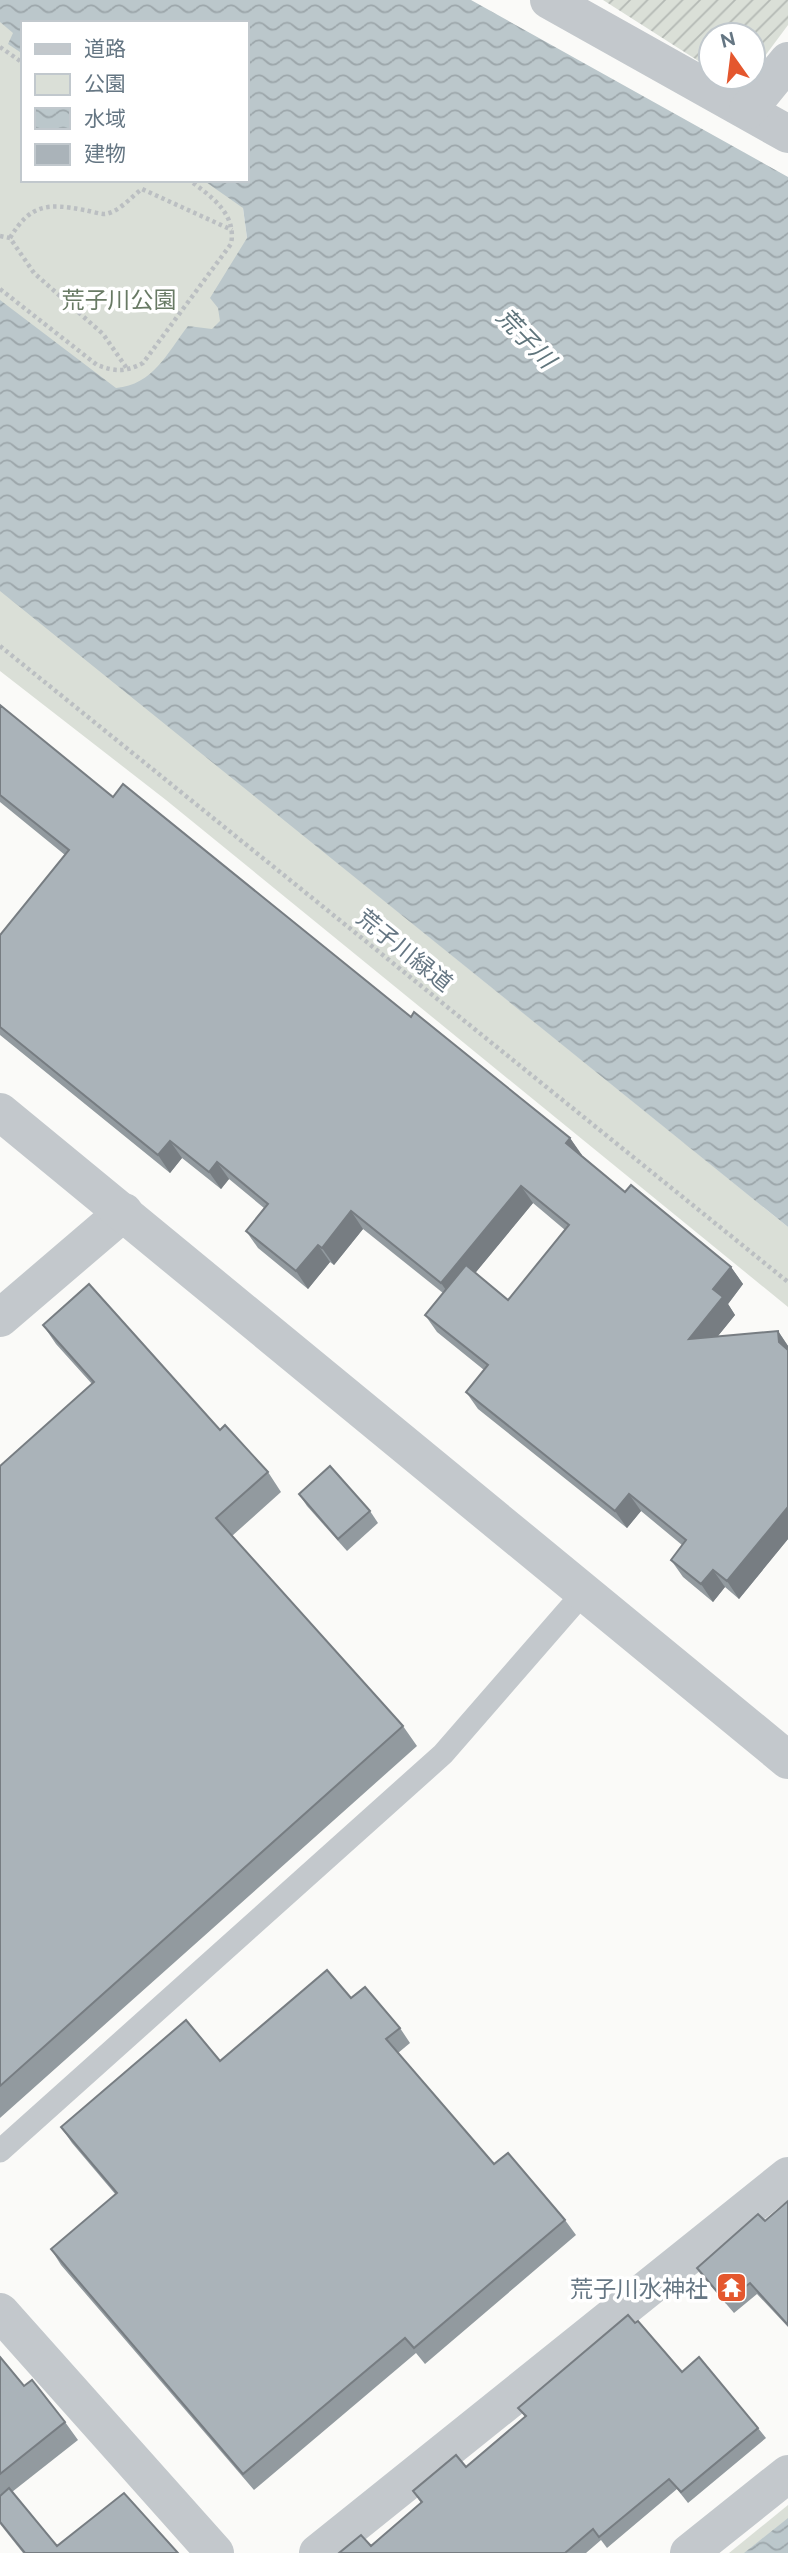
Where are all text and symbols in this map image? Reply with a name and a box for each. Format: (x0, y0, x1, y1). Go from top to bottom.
legend (21, 21, 248, 182)
north arrow (697, 21, 767, 91)
text: N (718, 27, 738, 52)
text: 道路 (84, 36, 126, 61)
text: 公園 (84, 71, 126, 96)
text: 水域 (84, 106, 126, 131)
text: 建物 (84, 141, 126, 166)
park label: 荒子川公園 (62, 286, 177, 313)
water label: 荒子川 (491, 302, 564, 376)
street label: 荒子川緑道 (352, 903, 458, 997)
temple icon: 荒子川水神社 (714, 2271, 748, 2305)
place label: 荒子川水神社 (570, 2275, 708, 2302)

